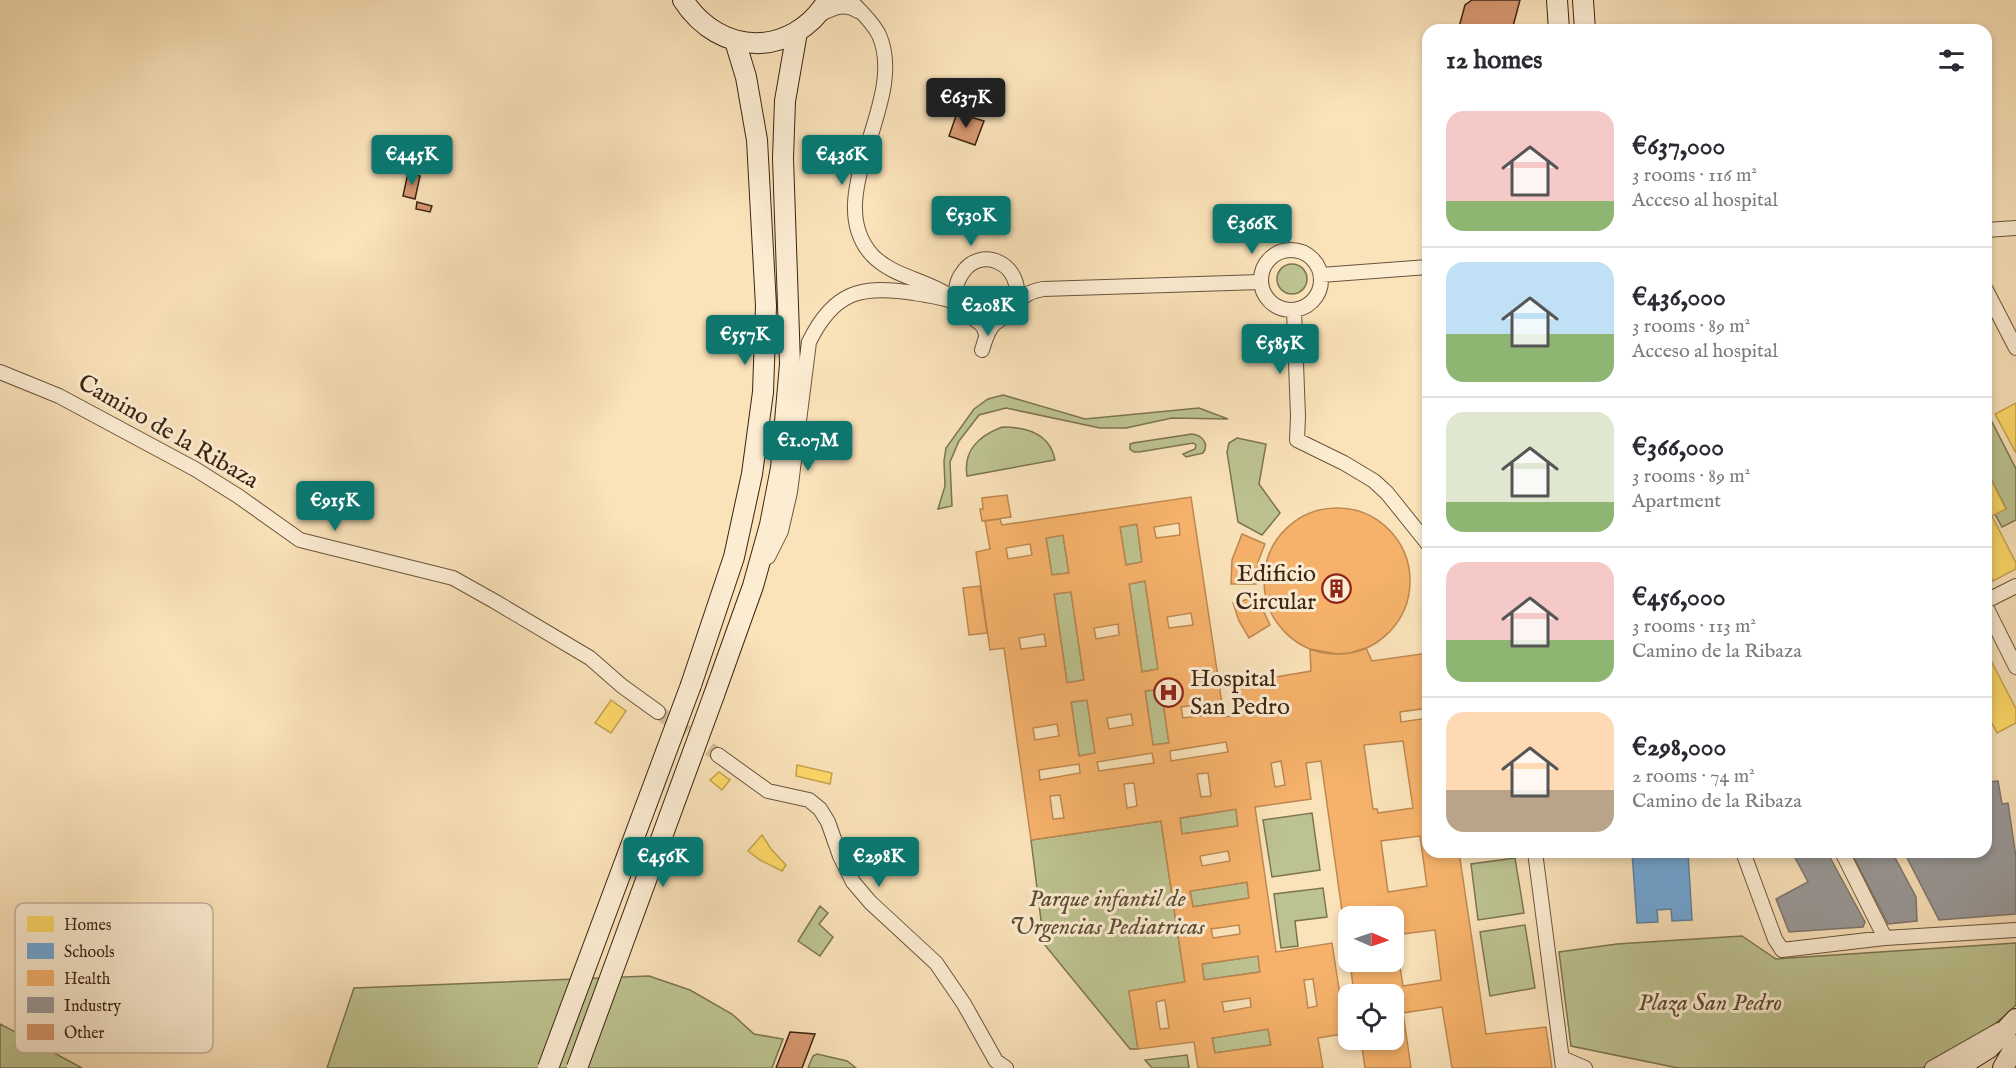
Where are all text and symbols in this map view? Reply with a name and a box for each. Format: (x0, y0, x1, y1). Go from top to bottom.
text: 12 homes (1446, 44, 1542, 77)
icon: filters (1935, 44, 1968, 77)
pin: €637K (924, 78, 1008, 129)
text: €637K (940, 85, 992, 110)
text: €637,000 (1632, 130, 1725, 163)
pin: €445K (370, 135, 454, 186)
pin: €436K (800, 135, 884, 186)
icon: home (1494, 135, 1566, 207)
text: €445K (386, 142, 438, 167)
text: €436K (816, 142, 868, 167)
text: 3 rooms · 116 m² (1632, 163, 1757, 188)
text: Acceso al hospital (1632, 188, 1778, 213)
pin: €530K (929, 196, 1013, 247)
text: €530K (946, 203, 996, 228)
pin: €366K (1210, 204, 1294, 255)
text: €366K (1227, 211, 1277, 236)
text: €436,000 (1632, 281, 1726, 314)
pin: €208K (946, 286, 1030, 337)
icon: home (1494, 286, 1566, 358)
text: €208K (961, 293, 1015, 318)
text: 3 rooms · 89 m² (1632, 314, 1750, 339)
pin: €557K (703, 315, 787, 366)
text: €557K (720, 322, 770, 347)
pin: €585K (1238, 324, 1322, 375)
text: €585K (1256, 331, 1304, 356)
text: Acceso al hospital (1632, 339, 1778, 364)
street label: Camino de la Ribaza (72, 368, 265, 497)
pin: €1.07M (759, 421, 857, 472)
text: €1.07M (777, 428, 839, 453)
text: €366,000 (1632, 431, 1724, 464)
icon: home (1494, 436, 1566, 508)
text: 3 rooms · 89 m² (1632, 464, 1750, 489)
pin: €915K (293, 481, 377, 532)
text: €915K (310, 488, 360, 513)
text: Apartment (1632, 489, 1721, 514)
place label: Edificio Circular (1235, 559, 1316, 618)
building icon: Edificio Circular (1321, 572, 1353, 604)
text: €456,000 (1632, 581, 1725, 614)
icon: home (1494, 586, 1566, 658)
text: 3 rooms · 113 m² (1632, 614, 1756, 639)
text: Camino de la Ribaza (1632, 639, 1802, 664)
place label: Hospital San Pedro (1190, 664, 1290, 723)
hospital icon: Hospital San Pedro (1153, 677, 1185, 709)
text: €298,000 (1632, 731, 1726, 764)
icon: home (1494, 736, 1566, 808)
text: 2 rooms · 74 m² (1632, 764, 1755, 789)
text: Camino de la Ribaza (1632, 789, 1802, 814)
pin: €456K (621, 837, 705, 888)
pin: €298K (837, 837, 921, 888)
text: €456K (637, 844, 689, 869)
text: €298K (853, 844, 905, 869)
park label: Parque infantil de Urgencias Pediatricas (1009, 884, 1206, 943)
legend (15, 903, 213, 1053)
north arrow (1338, 906, 1404, 972)
map controls (1338, 906, 1404, 1050)
text: Homes (64, 916, 112, 936)
text: Schools (64, 943, 115, 963)
text: Health (64, 970, 111, 990)
button: locate (1338, 984, 1404, 1050)
park label: Plaza San Pedro (1638, 988, 1782, 1019)
text: Industry (64, 997, 121, 1017)
text: Other (64, 1024, 105, 1044)

